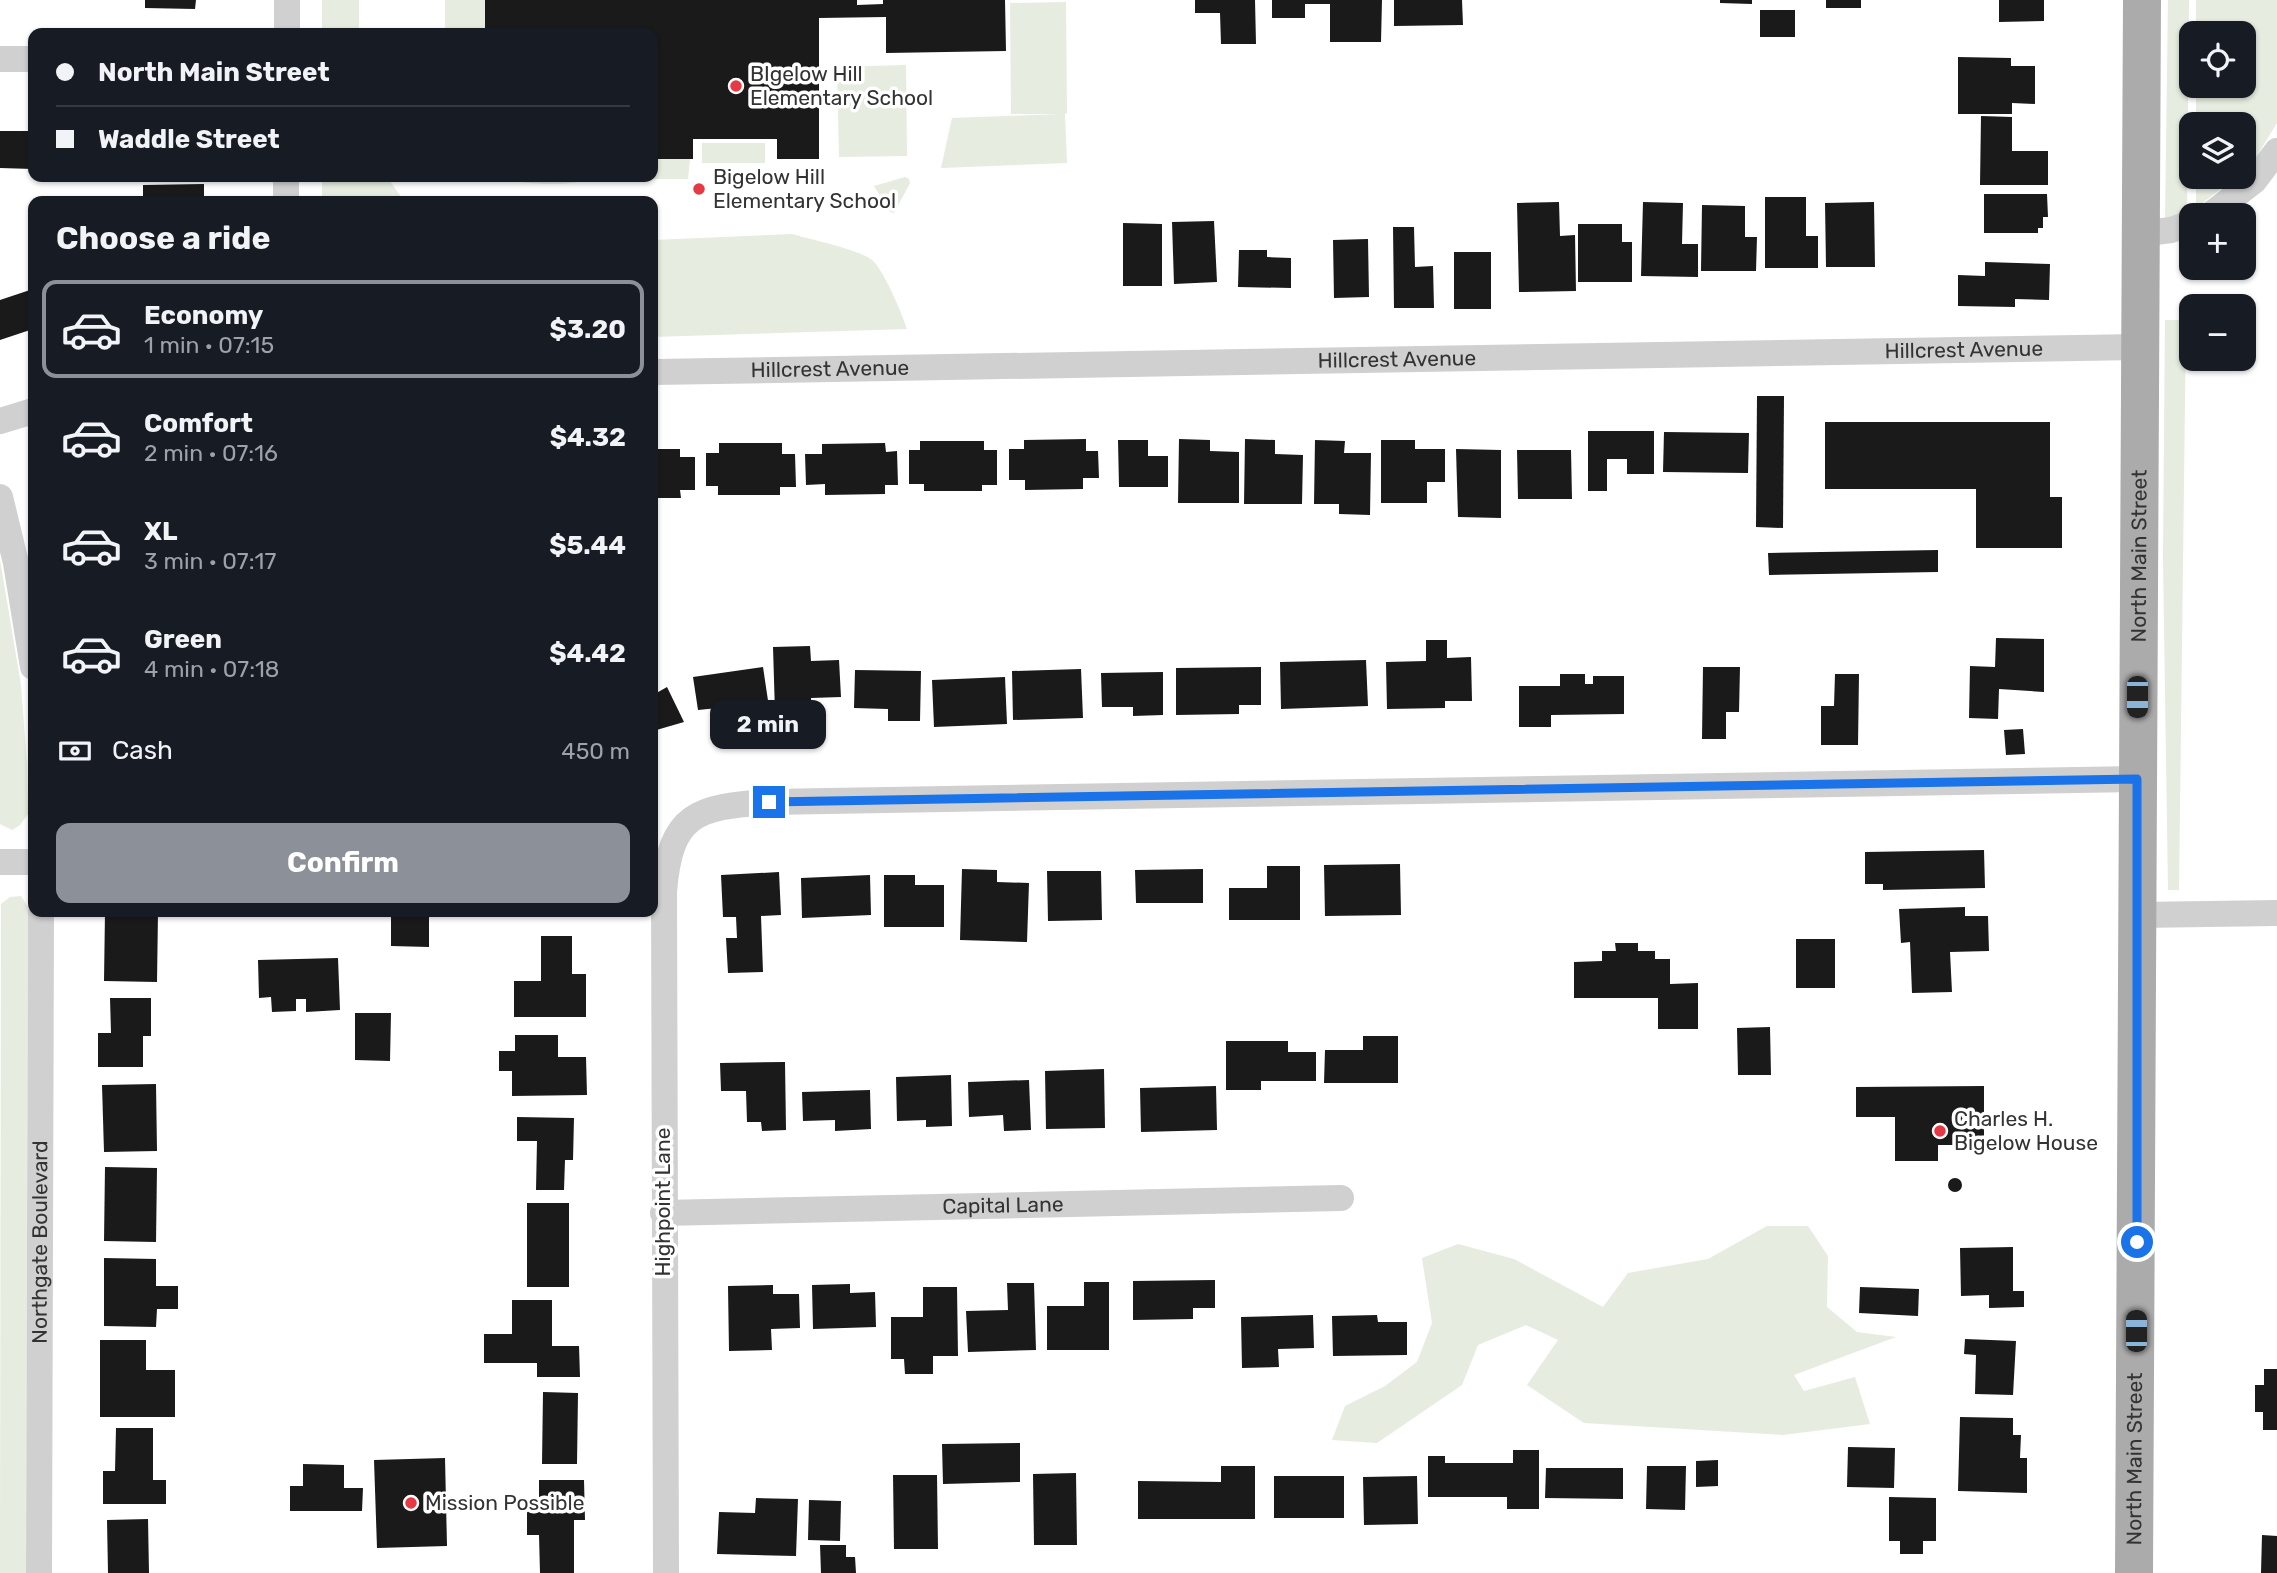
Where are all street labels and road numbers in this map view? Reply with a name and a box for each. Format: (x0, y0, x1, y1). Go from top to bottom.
street label: Hillcrest Avenue (1884, 336, 2043, 363)
street label: Hillcrest Avenue (1317, 345, 1476, 373)
street label: Hillcrest Avenue (750, 355, 909, 382)
street label: North Main Street (2126, 470, 2152, 642)
street label: Highpoint Lane (650, 1128, 675, 1276)
street label: Northgate Boulevard (27, 1140, 52, 1344)
street label: Capital Lane (942, 1191, 1064, 1219)
street label: North Main Street (2121, 1373, 2147, 1545)

